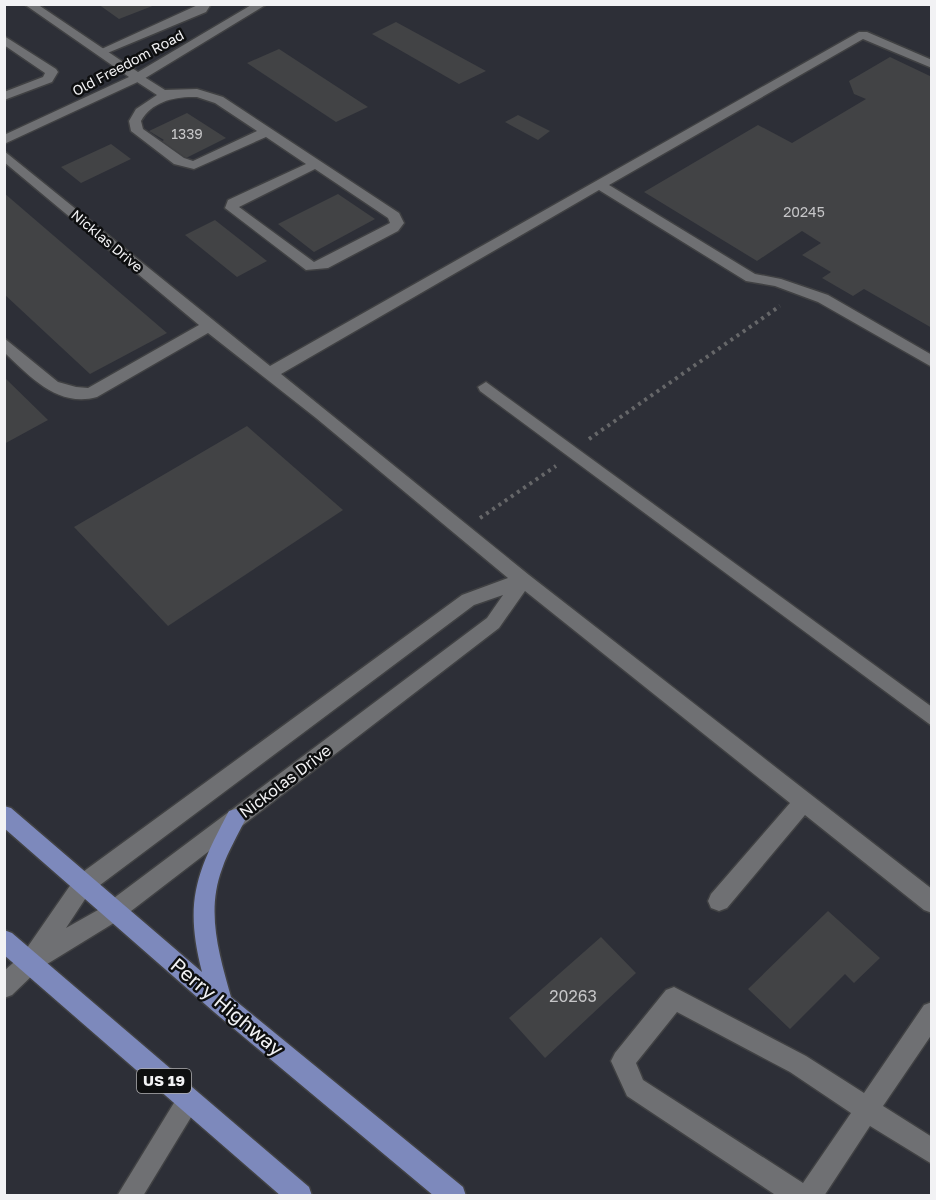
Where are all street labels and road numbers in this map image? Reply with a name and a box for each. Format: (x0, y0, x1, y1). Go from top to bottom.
street label: Old Freedom Road (69, 26, 186, 99)
street label: Nicklas Drive (68, 206, 146, 275)
street label: Nickolas Drive (235, 740, 335, 822)
street label: Perry Highway (166, 952, 289, 1060)
road number: US 19 (137, 1069, 191, 1093)

